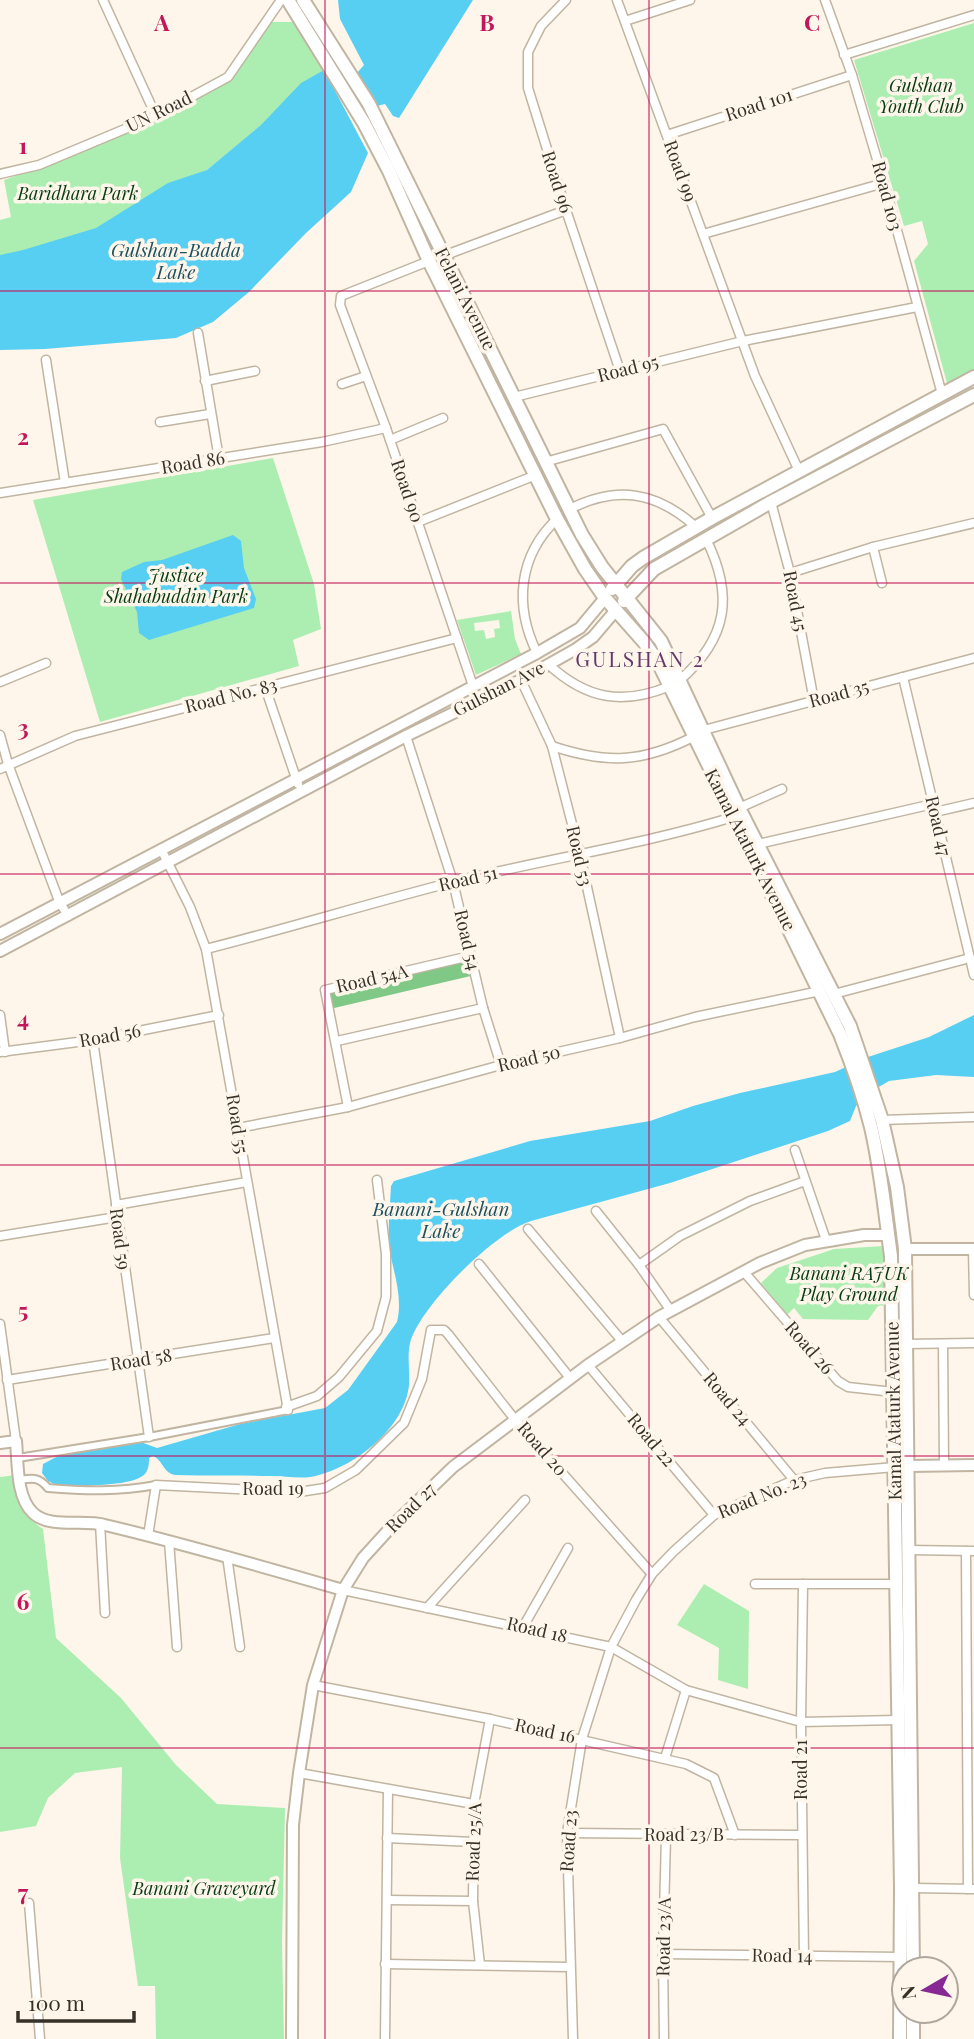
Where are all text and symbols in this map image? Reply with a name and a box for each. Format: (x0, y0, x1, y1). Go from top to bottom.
text: A (153, 6, 170, 37)
text: B (479, 6, 495, 37)
text: C (804, 6, 820, 37)
park label: Gulshan Youth Club (878, 73, 964, 118)
street label: Road 101 (722, 82, 796, 126)
street label: UN Road (122, 85, 196, 137)
text: 1 (19, 129, 28, 160)
street label: Road 99 (659, 137, 703, 205)
street label: Road 96 (537, 148, 579, 216)
street label: Road 103 (867, 158, 909, 233)
park label: Baridhara Park (17, 181, 138, 205)
water label: Gulshan-Badda Lake (111, 236, 241, 284)
street label: Felani Avenue (430, 243, 502, 354)
street label: Road 95 (595, 349, 661, 387)
text: 2 (17, 420, 29, 451)
street label: Road 86 (159, 445, 226, 479)
street label: Road 90 (386, 456, 430, 526)
park label: Justice Shahabuddin Park (103, 563, 248, 608)
street label: Road 45 (778, 568, 814, 633)
district label: GULSHAN 2 (575, 644, 705, 672)
street label: Gulshan Ave (449, 655, 548, 721)
street label: Road No. 83 (182, 672, 279, 718)
street label: Road 35 (806, 674, 871, 713)
text: 3 (17, 711, 29, 742)
street label: Kamal Ataturk Avenue (700, 764, 802, 935)
street label: Road 47 (920, 793, 958, 859)
street label: Road 53 (561, 823, 599, 888)
street label: Road 51 (436, 860, 500, 896)
street label: Road 54 (449, 907, 487, 973)
street label: Road 54A (333, 958, 411, 998)
text: 4 (17, 1002, 29, 1033)
street label: Road 56 (77, 1018, 143, 1052)
street label: Road 50 (495, 1039, 563, 1077)
street label: Road 55 (221, 1092, 255, 1156)
water label: Banani-Gulshan Lake (371, 1195, 510, 1243)
street label: Road 59 (105, 1206, 137, 1271)
park label: Banani RAJUK Play Ground (789, 1261, 909, 1306)
text: 5 (18, 1294, 28, 1325)
street label: Road 26 (780, 1316, 840, 1379)
street label: Kamal Ataturk Avenue (879, 1321, 907, 1501)
street label: Road 58 (108, 1342, 173, 1376)
street label: Road 24 (698, 1367, 757, 1430)
street label: Road 22 (622, 1408, 681, 1471)
street label: Road 20 (512, 1416, 573, 1481)
street label: Road No. 23 (714, 1466, 809, 1524)
street label: Road 19 (242, 1476, 304, 1500)
street label: Road 27 (380, 1477, 441, 1537)
text: 6 (17, 1585, 30, 1616)
street label: Road 18 (505, 1610, 570, 1648)
street label: Road 16 (513, 1712, 578, 1748)
street label: Road 21 (788, 1739, 812, 1800)
street label: Road 25/A (460, 1801, 486, 1882)
street label: Road 23 (554, 1809, 582, 1873)
street label: Road 23/B (644, 1822, 724, 1846)
text: 7 (18, 1876, 29, 1907)
park label: Banani Graveyard (132, 1876, 277, 1900)
street label: Road 23/A (650, 1896, 676, 1977)
street label: Road 14 (751, 1942, 813, 1968)
north arrow (890, 1955, 960, 2025)
scale bar (18, 1980, 133, 2024)
text: N (893, 1984, 921, 2002)
text: 100 m (28, 1988, 85, 2016)

